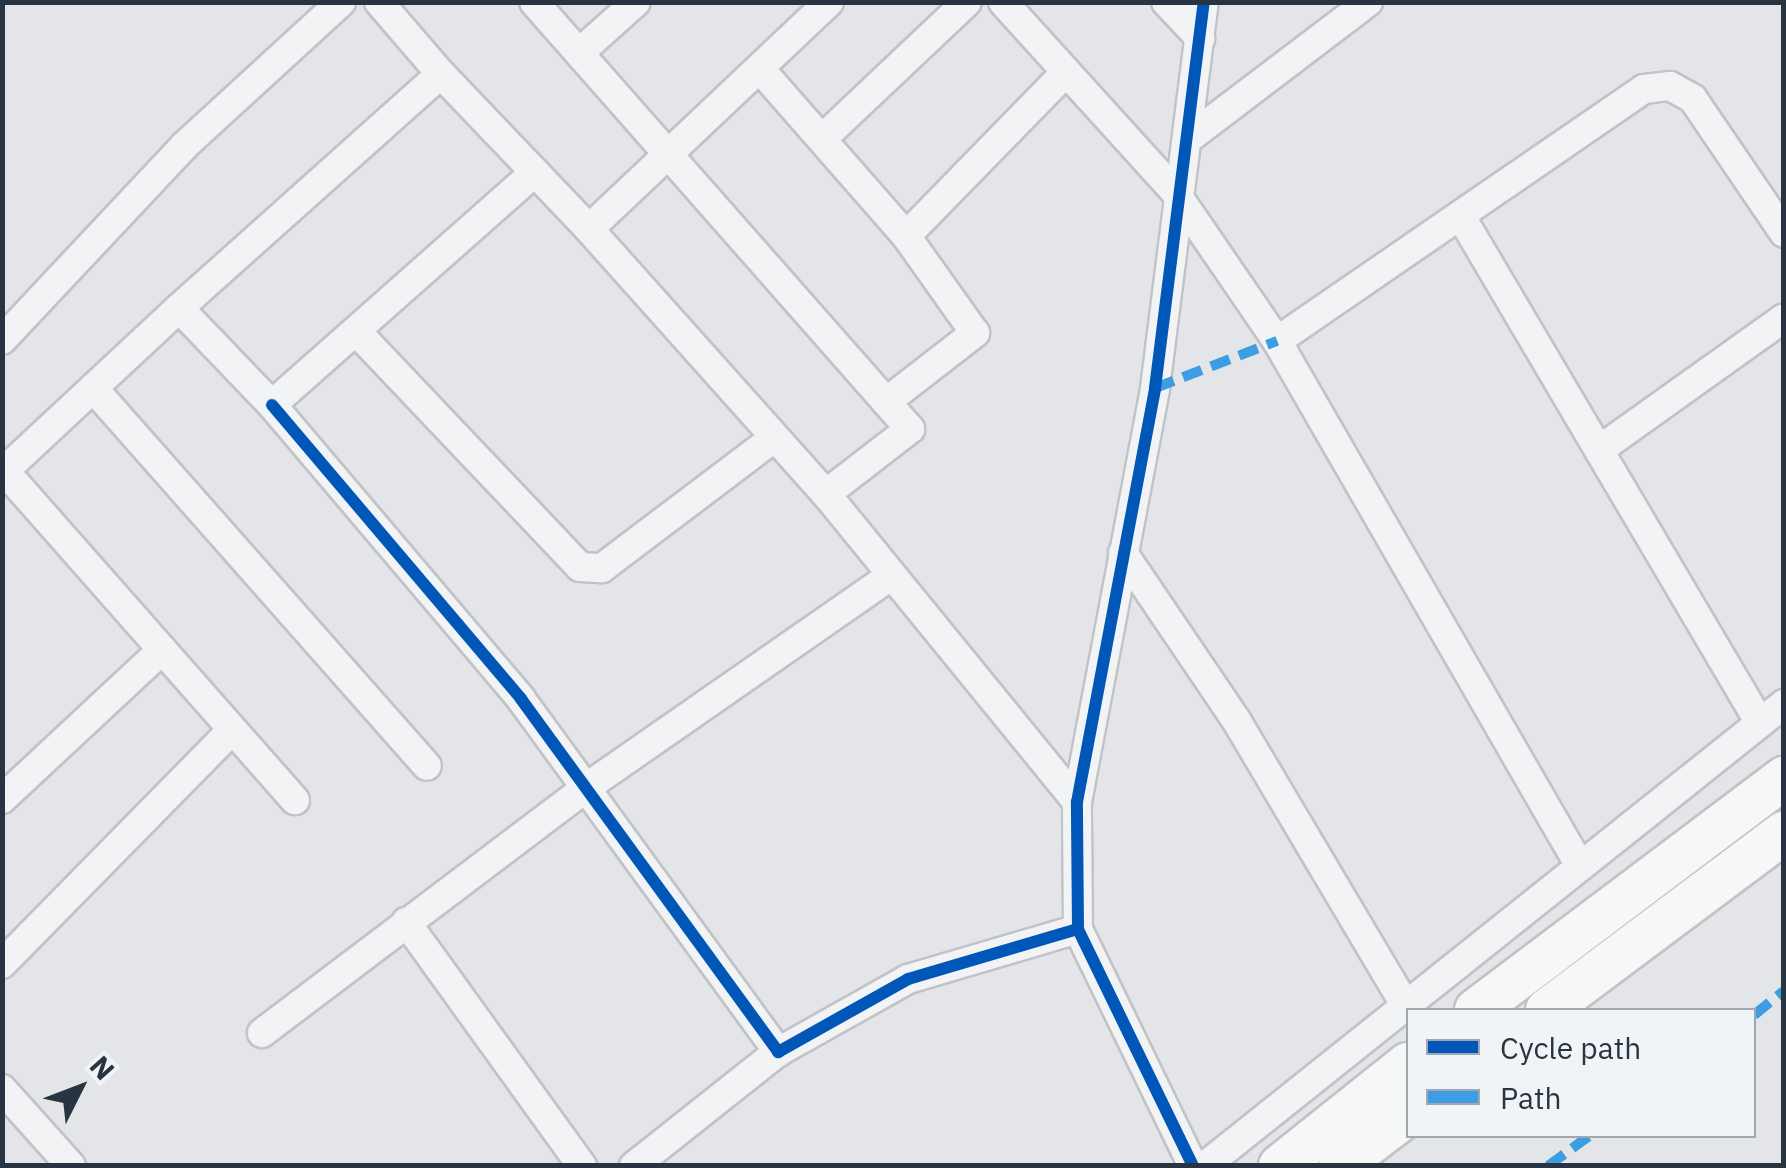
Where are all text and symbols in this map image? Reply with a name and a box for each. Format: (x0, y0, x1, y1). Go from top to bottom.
legend (1406, 1008, 1756, 1138)
text: Cycle path (1500, 1028, 1641, 1067)
north arrow (30, 1038, 130, 1138)
text: N (82, 1048, 123, 1088)
text: Path (1500, 1078, 1561, 1117)

